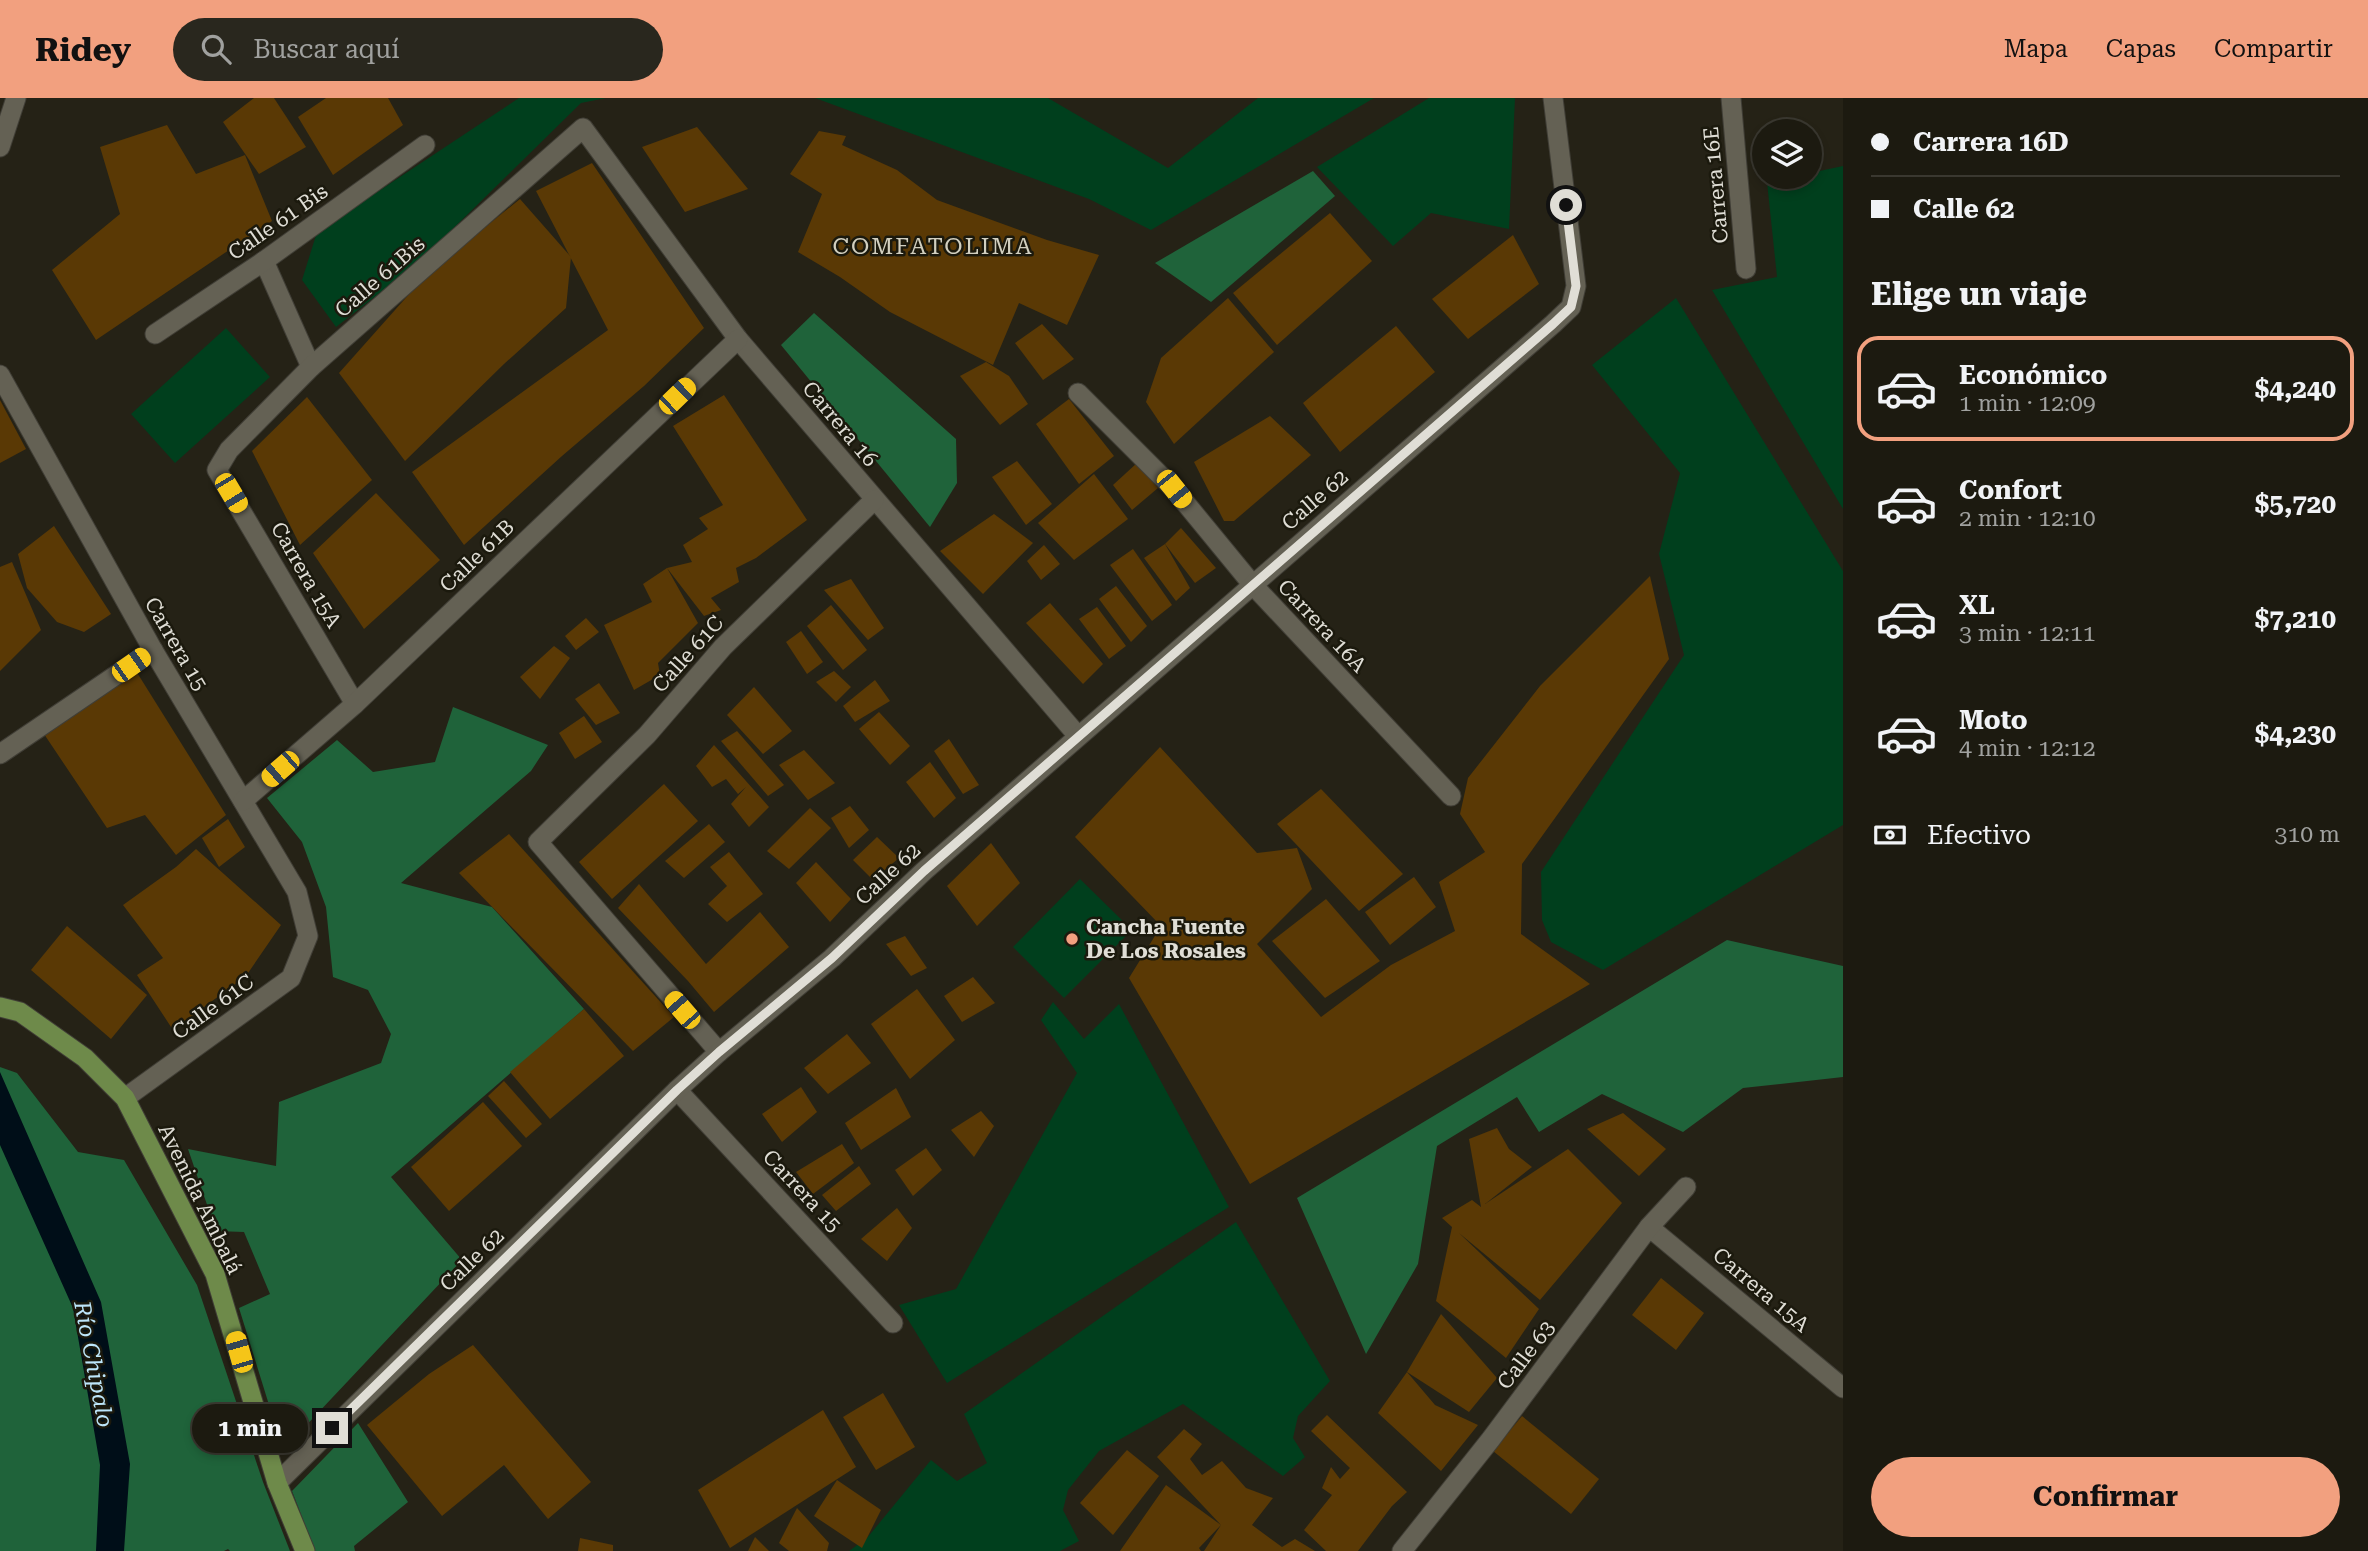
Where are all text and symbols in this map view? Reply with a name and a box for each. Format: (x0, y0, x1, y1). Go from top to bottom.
search box (173, 18, 663, 81)
text: Ridey (35, 30, 131, 69)
icon: search (197, 30, 235, 68)
text: Buscar aquí (253, 34, 400, 64)
text: Mapa (2004, 35, 2068, 63)
text: Capas (2106, 35, 2176, 63)
text: Compartir (2214, 35, 2333, 63)
map controls (1752, 119, 1822, 189)
button: layers (1752, 119, 1822, 189)
street label: Carrera 16E (1699, 126, 1733, 244)
text: Carrera 16D (1913, 127, 2069, 157)
street label: Calle 61 Bis (224, 179, 332, 265)
route start (1550, 189, 1582, 221)
text: Calle 62 (1913, 194, 2015, 224)
street label: Calle 61Bis (330, 232, 430, 322)
district label: COMFATOLIMA (833, 233, 1034, 260)
text: Elige un viaje (1871, 275, 2087, 313)
icon: car (1875, 357, 1938, 420)
text: Económico (1959, 360, 2107, 390)
car (655, 374, 700, 418)
text: $4,240 (2255, 374, 2336, 404)
street label: Carrera 16 (797, 377, 883, 471)
text: 1 min · 12:09 (1959, 390, 2096, 417)
street label: Calle 62 (1277, 465, 1353, 535)
car (1153, 466, 1196, 512)
car (212, 470, 251, 516)
icon: car (1875, 472, 1938, 535)
text: Confort (1959, 475, 2062, 505)
text: $5,720 (2255, 489, 2336, 519)
text: 2 min · 12:10 (1959, 505, 2096, 532)
street label: Calle 61B (435, 515, 519, 597)
street label: Carrera 15A (266, 518, 346, 633)
street label: Carrera 16A (1273, 575, 1371, 678)
icon: car (1875, 587, 1938, 650)
text: XL (1959, 590, 1995, 620)
street label: Carrera 15 (140, 593, 212, 695)
text: $7,210 (2255, 604, 2336, 634)
street label: Calle 61C (647, 611, 729, 697)
text: 3 min · 12:11 (1959, 620, 2096, 647)
car (108, 644, 155, 686)
icon: car (1875, 702, 1938, 765)
text: Moto (1959, 705, 2028, 735)
text: $4,230 (2255, 719, 2336, 749)
text: 4 min · 12:12 (1959, 735, 2096, 762)
car (258, 747, 303, 791)
icon: cash (1871, 816, 1909, 854)
text: Efectivo (1927, 820, 2031, 850)
text: 310 m (2275, 821, 2340, 848)
street label: Calle 62 (851, 838, 925, 910)
place label: Cancha Fuente De Los Rosales (1086, 915, 1246, 963)
marker: Cancha Fuente De Los Rosales (1064, 931, 1080, 947)
street label: Calle 61C (168, 969, 258, 1045)
car (661, 987, 704, 1033)
street label: Avenida Ambalá (153, 1120, 247, 1278)
street label: Carrera 15 (758, 1145, 846, 1237)
street label: Calle 62 (435, 1224, 509, 1296)
street label: Carrera 15A (1708, 1243, 1814, 1337)
water label: Río Chipalo (68, 1298, 119, 1429)
street label: Calle 63 (1492, 1316, 1560, 1394)
car (224, 1329, 255, 1375)
callout: 1 min (192, 1404, 308, 1452)
route end (316, 1412, 348, 1444)
text: 1 min (218, 1415, 282, 1442)
button: Confirmar (1871, 1457, 2340, 1537)

